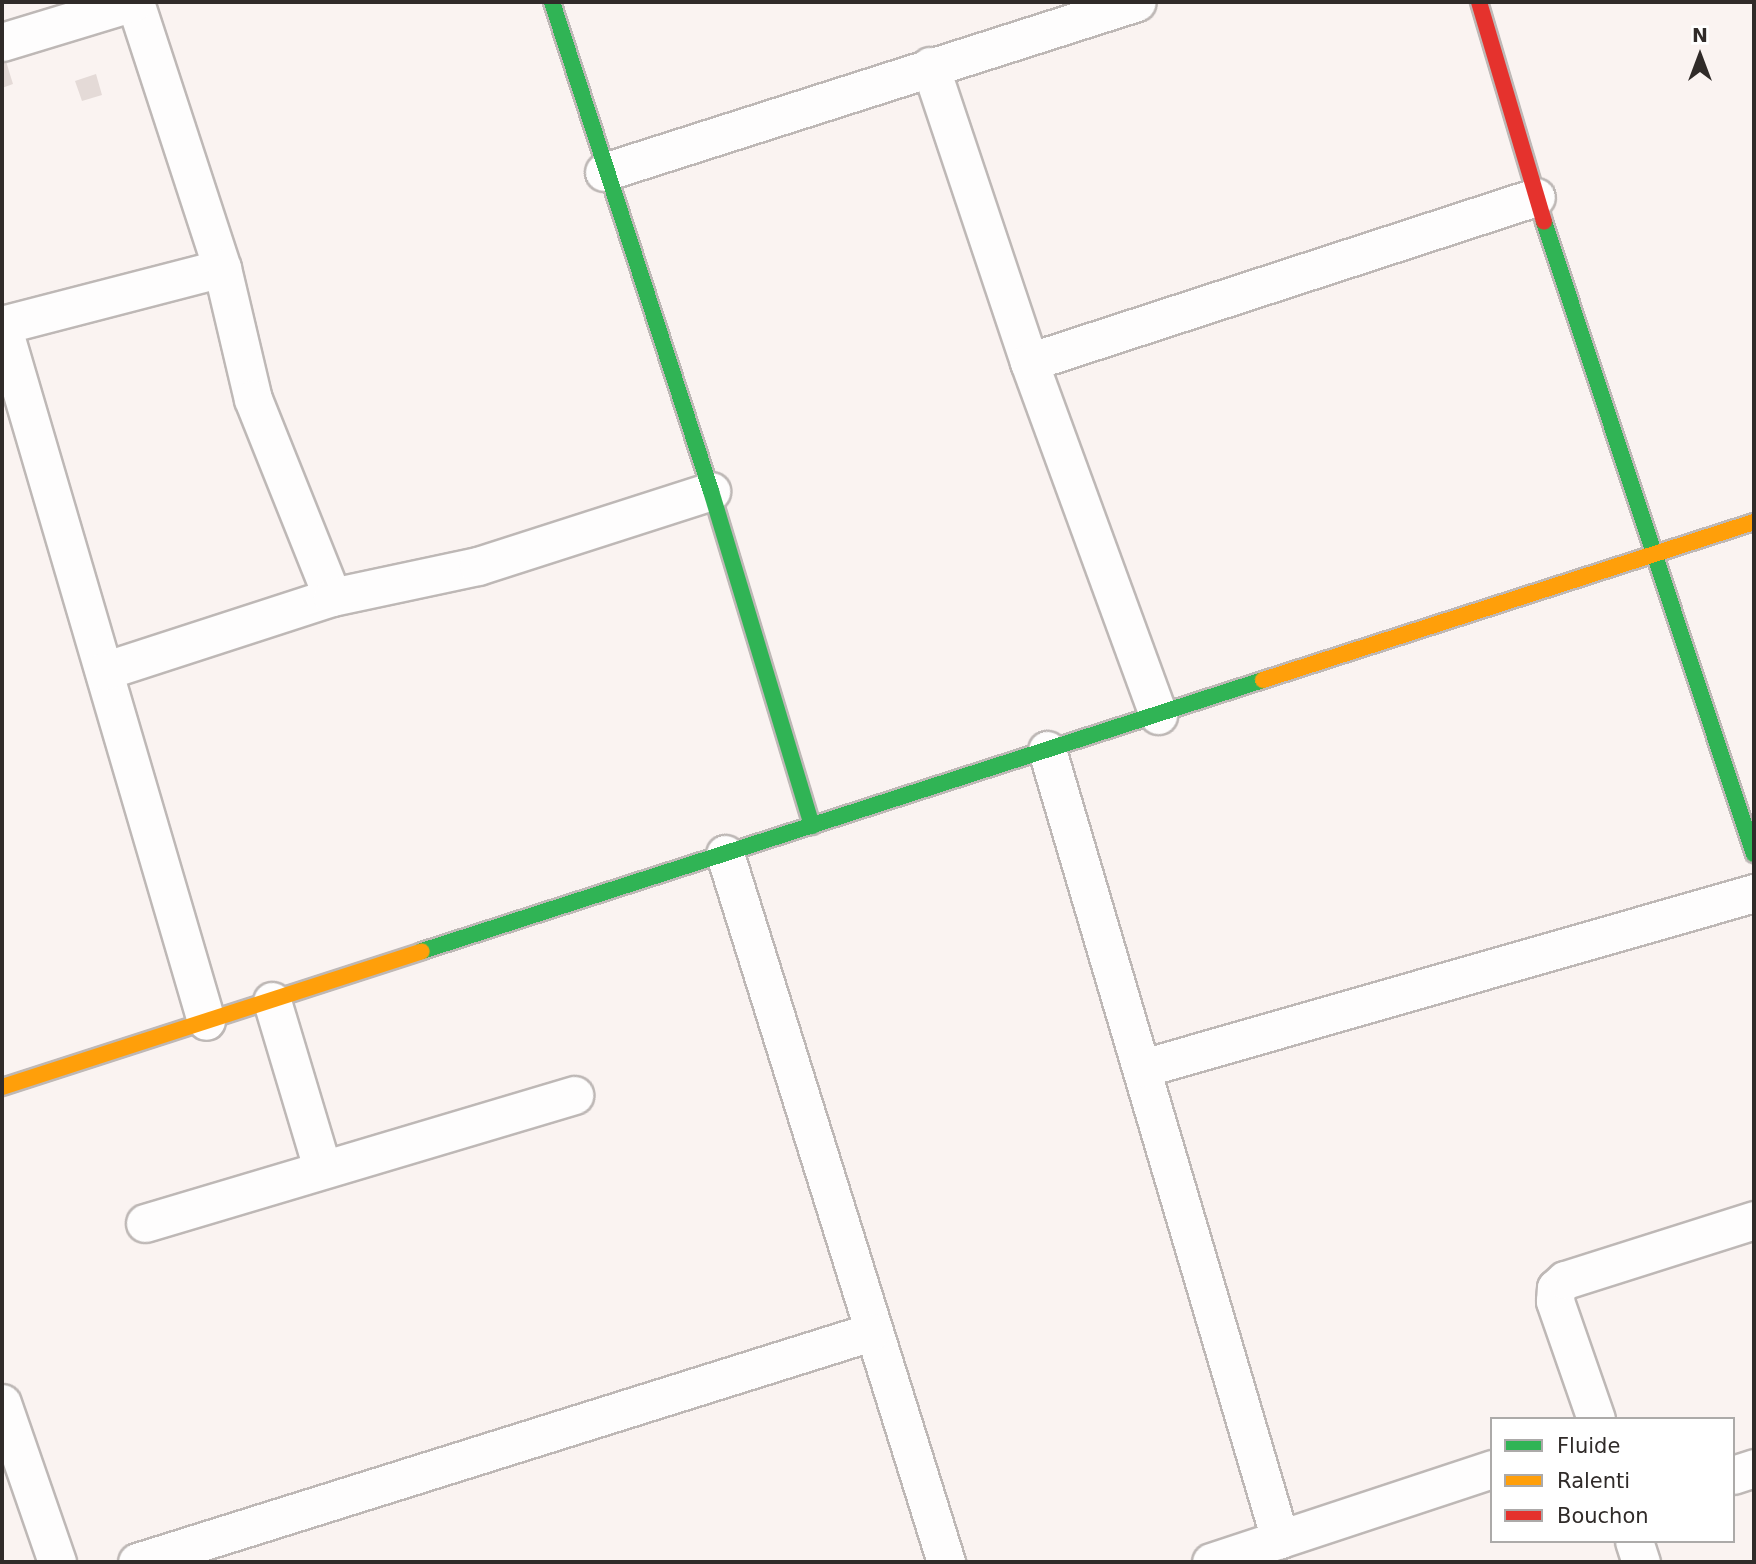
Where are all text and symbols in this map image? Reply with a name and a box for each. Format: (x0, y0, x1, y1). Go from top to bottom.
north arrow (1665, 21, 1735, 91)
text: N (1692, 24, 1708, 46)
legend (1490, 1417, 1735, 1543)
text: Fluide (1557, 1434, 1620, 1458)
text: Ralenti (1557, 1469, 1630, 1493)
text: Bouchon (1557, 1504, 1649, 1528)

